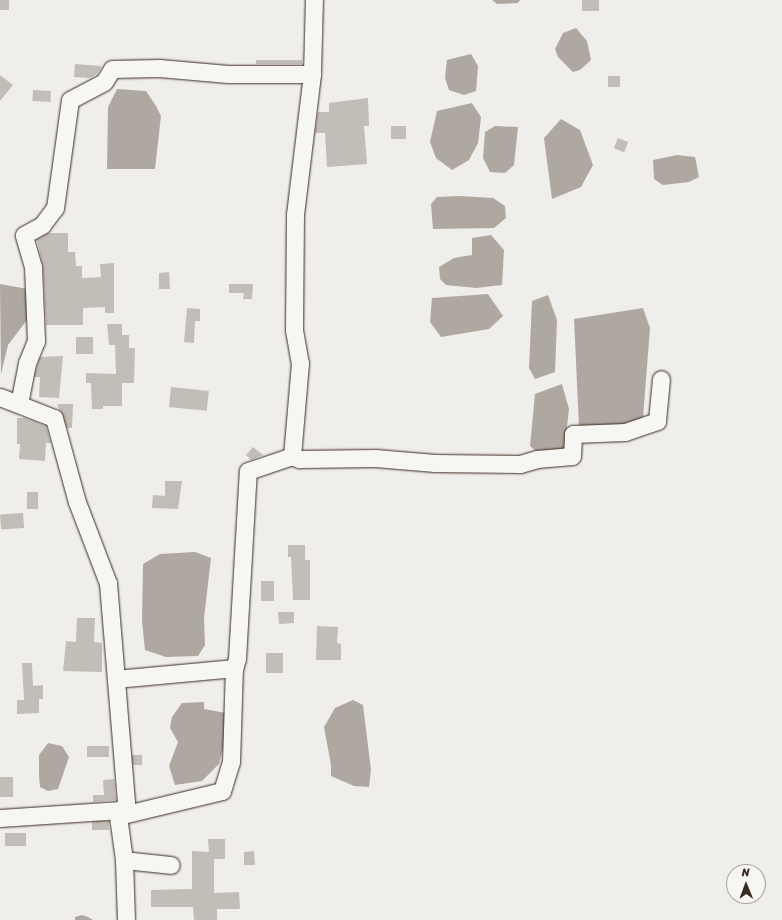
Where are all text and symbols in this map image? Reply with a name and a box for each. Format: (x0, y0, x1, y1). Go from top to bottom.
text: N (742, 863, 750, 882)
north arrow (726, 864, 766, 904)

